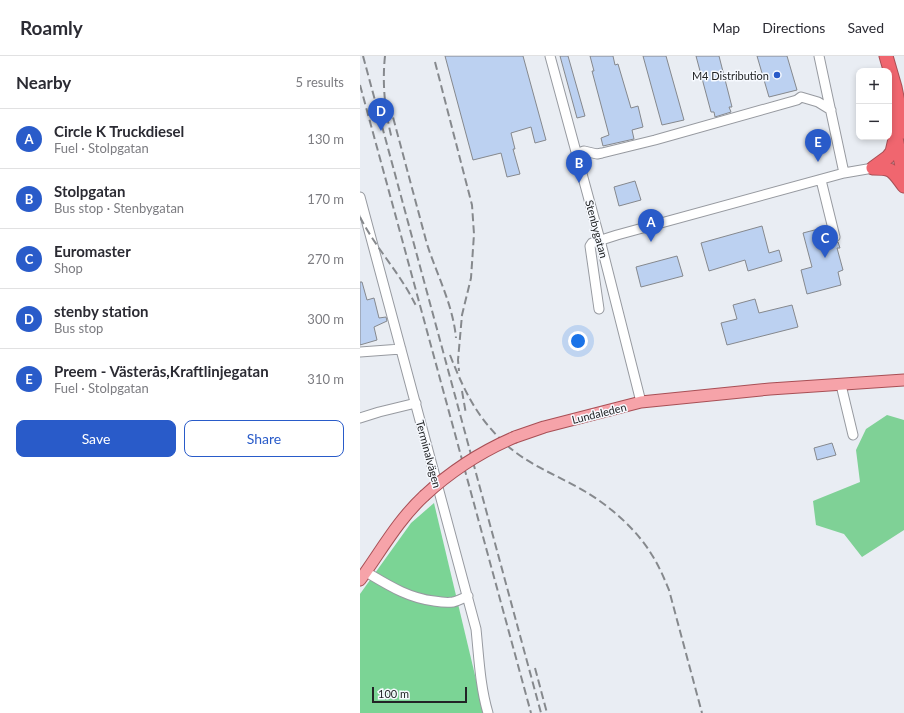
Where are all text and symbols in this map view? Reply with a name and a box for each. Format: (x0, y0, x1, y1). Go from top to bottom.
text: Roamly (20, 16, 83, 39)
text: Map (713, 19, 740, 36)
text: Directions (762, 19, 825, 36)
text: Saved (847, 19, 884, 36)
map controls (856, 68, 892, 140)
button: + (856, 68, 892, 104)
place label: M4 Distribution (692, 69, 769, 82)
marker: M4 Distribution (772, 70, 782, 80)
text: Nearby (16, 72, 71, 93)
text: 5 results (296, 74, 344, 90)
pin: D (368, 98, 394, 131)
button: − (856, 104, 892, 140)
text: Circle K Truckdiesel (54, 122, 184, 140)
pin: E (805, 129, 831, 162)
text: A (24, 131, 34, 147)
text: 130 m (307, 131, 344, 147)
text: Fuel · Stolpgatan (54, 140, 149, 156)
pin: B (566, 150, 592, 183)
text: Stolpgatan (54, 182, 125, 200)
text: B (25, 191, 33, 207)
text: 170 m (307, 191, 344, 207)
street label: Stenbygatan (583, 198, 611, 260)
text: Bus stop · Stenbygatan (54, 200, 184, 216)
pin: A (638, 209, 664, 242)
pin: C (812, 225, 838, 258)
text: Euromaster (54, 242, 131, 260)
text: C (25, 251, 33, 267)
text: 270 m (307, 251, 344, 267)
text: Shop (54, 260, 83, 276)
text: stenby station (54, 302, 148, 320)
text: D (24, 311, 34, 327)
text: 300 m (307, 311, 344, 327)
text: Bus stop (54, 320, 103, 336)
your location (568, 331, 588, 351)
text: Preem - Västerås,Kraftlinjegatan (54, 362, 269, 380)
text: E (25, 371, 33, 387)
text: 310 m (307, 371, 344, 387)
text: Fuel · Stolpgatan (54, 380, 149, 396)
street label: Lundaleden (570, 400, 628, 426)
street label: Terminalvägen (414, 419, 444, 489)
button: Save (16, 420, 176, 457)
button: Share (184, 420, 344, 457)
scale bar (372, 685, 467, 704)
text: 100 m (378, 687, 409, 700)

